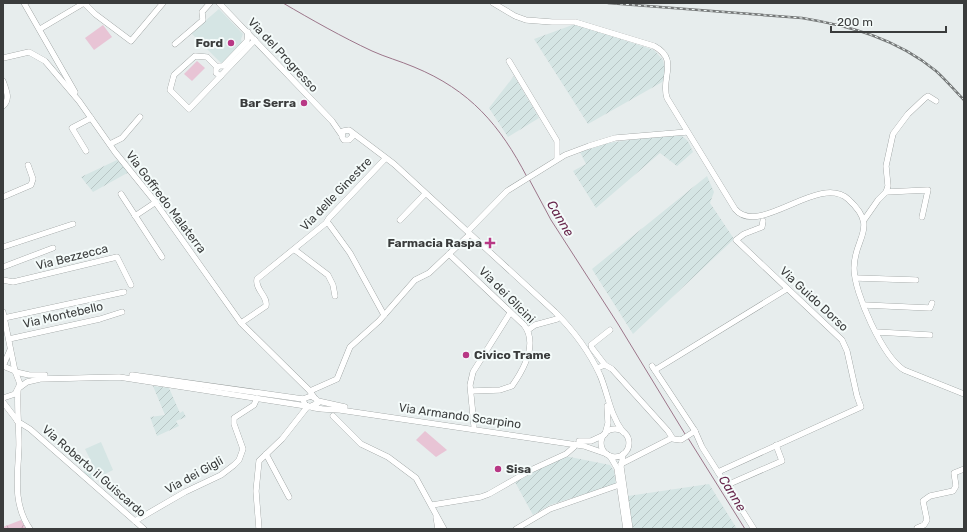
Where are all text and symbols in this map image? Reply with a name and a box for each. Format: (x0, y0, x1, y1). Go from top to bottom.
scale bar (831, 8, 946, 34)
street label: Via del Progresso (245, 15, 321, 95)
text: 200 m (837, 15, 873, 29)
place label: Ford (195, 36, 223, 50)
marker: Ford (226, 38, 236, 48)
place label: Bar Serra (240, 96, 296, 110)
marker: Bar Serra (299, 98, 309, 108)
street label: Via Goffredo Malaterra (123, 148, 209, 256)
street label: Via delle Ginestre (297, 154, 375, 234)
water label: Canne (544, 198, 577, 239)
place label: Farmacia Raspa (387, 236, 482, 250)
marker: Farmacia Raspa (485, 238, 495, 248)
street label: Via Bezzecca (35, 241, 109, 273)
street label: Via dei Glicini (476, 264, 538, 326)
street label: Via Guido Dorso (777, 264, 851, 334)
street label: Via Montebello (22, 299, 105, 331)
place label: Civico Trame (474, 348, 551, 362)
marker: Civico Trame (461, 350, 471, 360)
street label: Via Armando Scarpino (398, 400, 522, 432)
street label: Via Roberto il Guiscardo (39, 422, 149, 520)
street label: Via dei Gigli (163, 453, 225, 497)
place label: Sisa (506, 462, 531, 476)
marker: Sisa (493, 464, 503, 474)
water label: Canne (716, 473, 749, 514)

